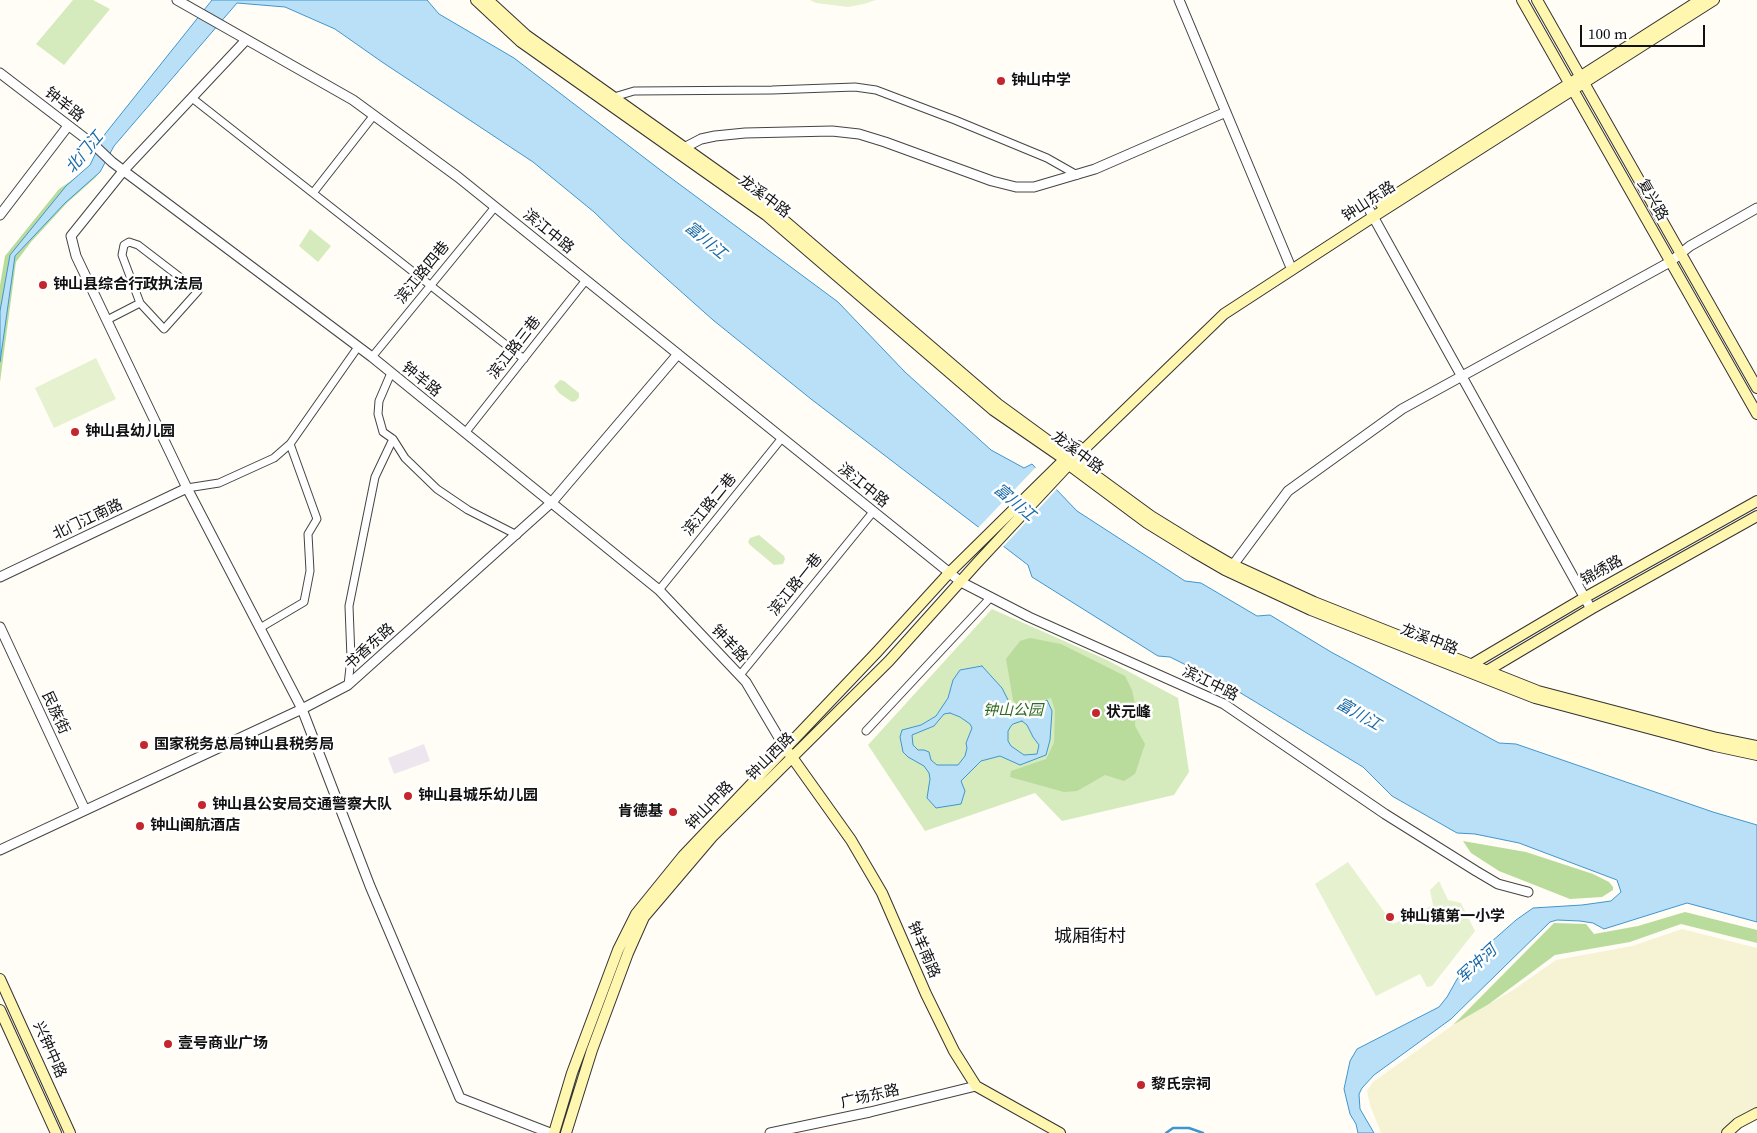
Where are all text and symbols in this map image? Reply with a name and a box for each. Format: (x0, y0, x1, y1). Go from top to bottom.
scale bar (1582, 15, 1707, 47)
text: 100 m (1588, 23, 1628, 44)
place label: 钟山中学 (1011, 72, 1071, 90)
marker: 钟山中学 (995, 75, 1007, 87)
street label: 钟羊路 (41, 84, 87, 126)
water label: 北门江 (62, 128, 108, 178)
street label: 龙溪中路 (735, 172, 793, 222)
street label: 复兴路 (1633, 176, 1671, 224)
street label: 钟山东路 (1339, 178, 1399, 226)
street label: 滨江中路 (519, 206, 577, 258)
water label: 富川江 (680, 218, 730, 264)
street label: 滨江路四巷 (392, 238, 454, 308)
place label: 钟山县综合行政执法局 (53, 276, 203, 294)
marker: 钟山县综合行政执法局 (37, 279, 49, 291)
street label: 滨江路三巷 (485, 313, 545, 383)
street label: 钟羊路 (398, 359, 444, 401)
place label: 钟山县幼儿园 (85, 423, 175, 441)
marker: 钟山县幼儿园 (69, 426, 81, 438)
street label: 龙溪中路 (1048, 428, 1106, 478)
street label: 滨江中路 (834, 460, 892, 512)
street label: 滨江路二巷 (679, 470, 741, 540)
water label: 富川江 (989, 480, 1039, 526)
street label: 北门江南路 (50, 496, 126, 544)
street label: 滨江路一巷 (765, 550, 827, 620)
street label: 锦绣路 (1578, 552, 1626, 590)
street label: 书香东路 (342, 620, 398, 674)
street label: 钟羊路 (707, 621, 751, 667)
street label: 龙溪中路 (1398, 621, 1460, 659)
street label: 滨江中路 (1179, 663, 1241, 705)
street label: 民族街 (37, 689, 73, 737)
water label: 富川江 (1332, 695, 1384, 735)
park label: 钟山公园 (983, 702, 1043, 720)
place label: 状元峰 (1106, 704, 1151, 722)
marker: 状元峰 (1090, 707, 1102, 719)
street label: 钟山西路 (743, 729, 799, 785)
place label: 国家税务总局钟山县税务局 (154, 736, 334, 754)
marker: 国家税务总局钟山县税务局 (138, 739, 150, 751)
street label: 钟山中路 (683, 778, 737, 834)
place label: 钟山县城乐幼儿园 (418, 787, 538, 805)
marker: 钟山县城乐幼儿园 (402, 790, 414, 802)
place label: 钟山县公安局交通警察大队 (212, 796, 392, 814)
marker: 钟山县公安局交通警察大队 (196, 799, 208, 811)
place label: 肯德基 (618, 803, 663, 821)
marker: 肯德基 (667, 806, 679, 818)
place label: 钟山闽航酒店 (150, 817, 240, 835)
marker: 钟山闽航酒店 (134, 820, 146, 832)
place label: 钟山镇第一小学 (1400, 908, 1505, 926)
marker: 钟山镇第一小学 (1384, 911, 1396, 923)
street label: 钟羊南路 (903, 919, 943, 981)
district label: 城厢街村 (1054, 926, 1126, 948)
water label: 军冲河 (1453, 942, 1501, 988)
street label: 兴钟中路 (29, 1019, 69, 1081)
place label: 壹号商业广场 (178, 1035, 268, 1053)
marker: 壹号商业广场 (162, 1038, 174, 1050)
place label: 黎氏宗祠 (1151, 1076, 1211, 1094)
marker: 黎氏宗祠 (1135, 1079, 1147, 1091)
street label: 广场东路 (839, 1081, 901, 1113)

